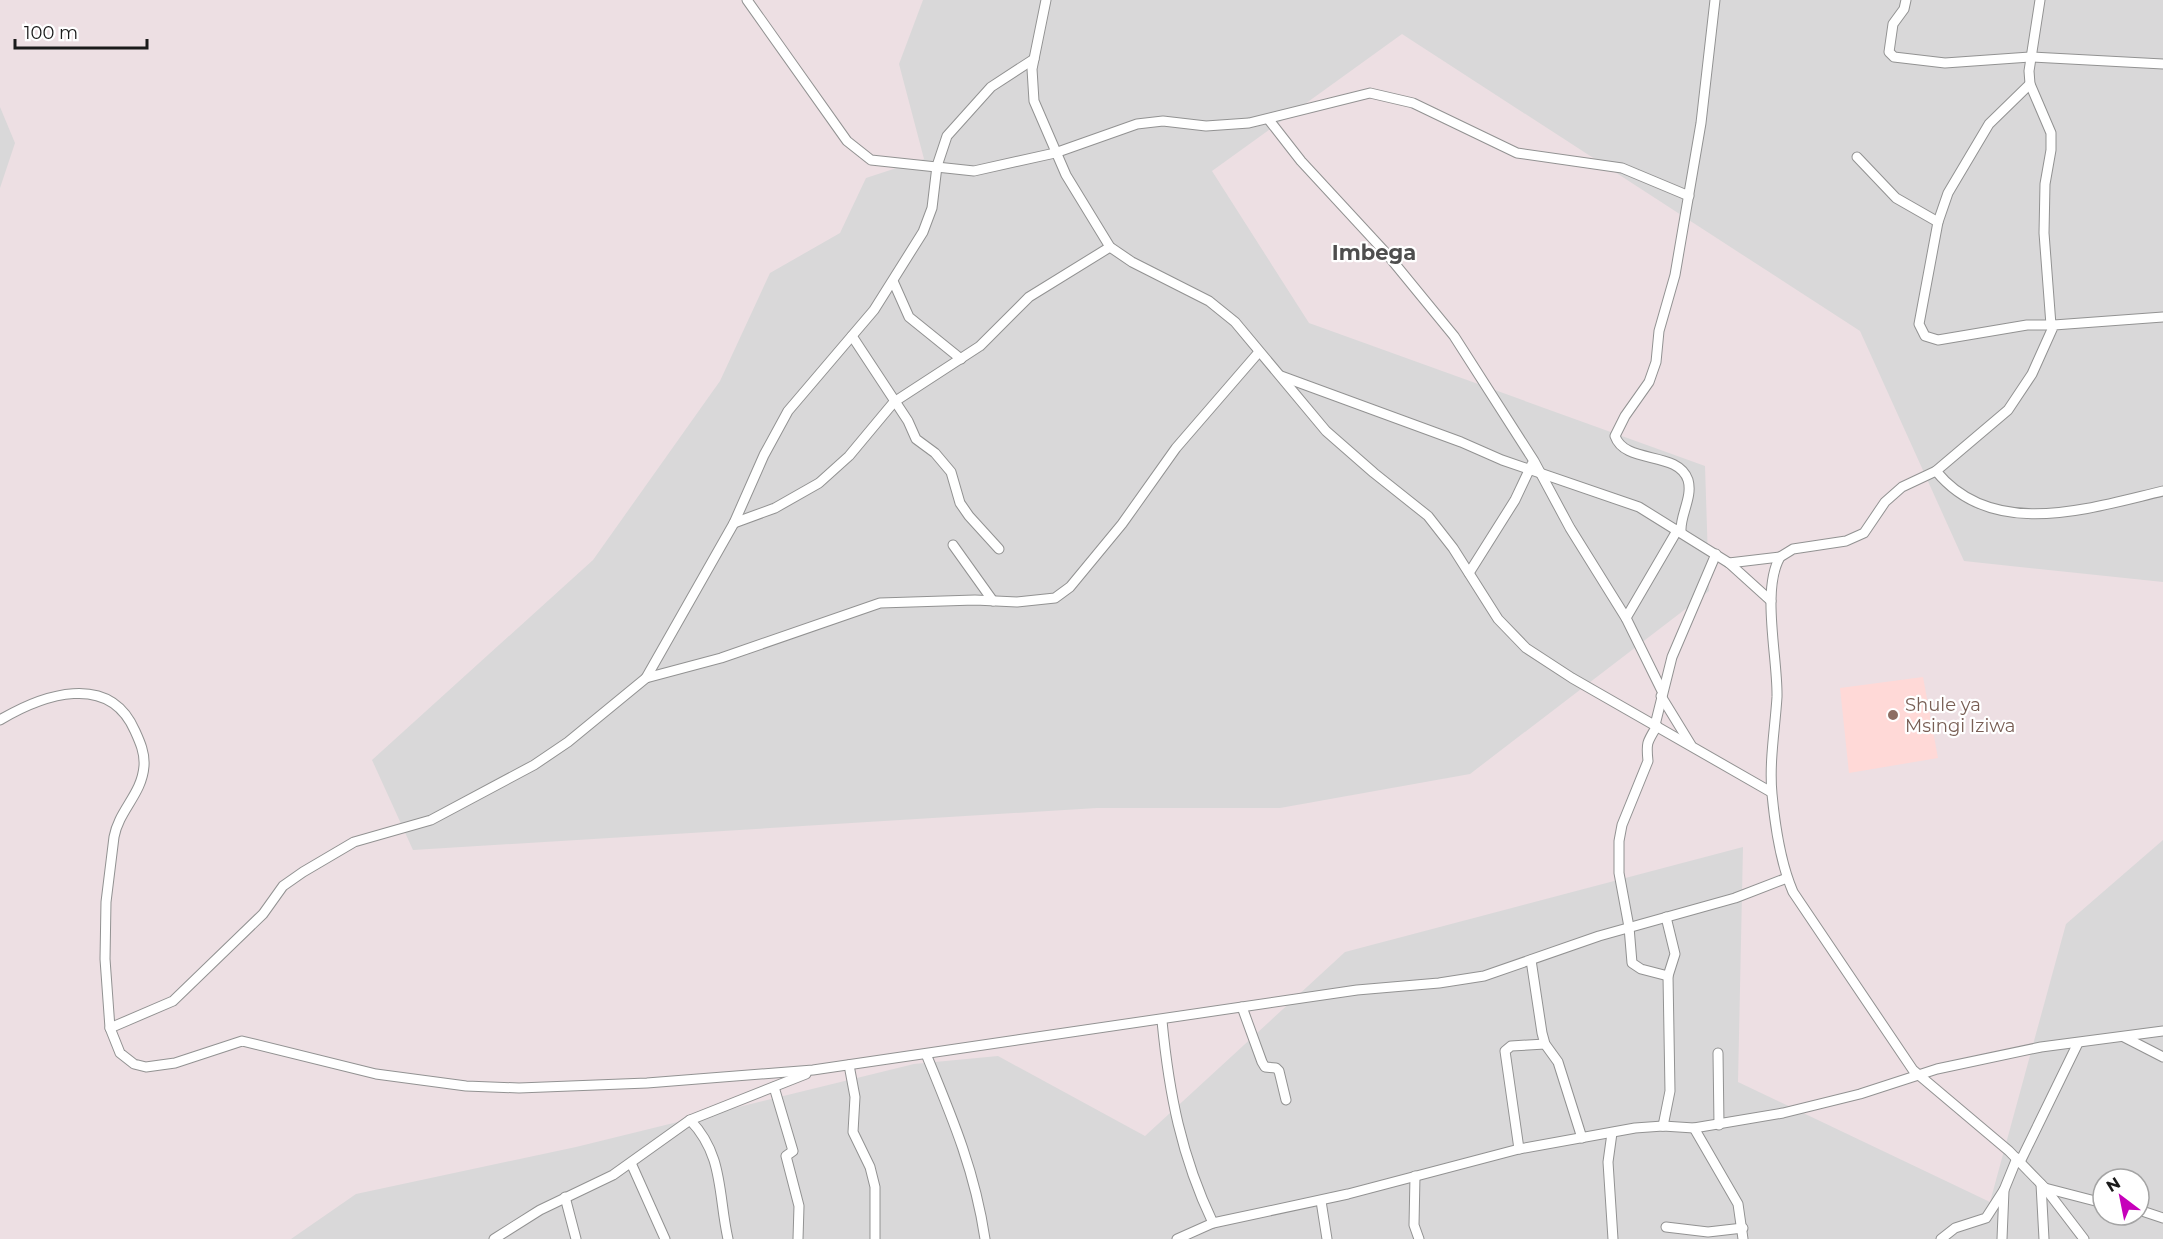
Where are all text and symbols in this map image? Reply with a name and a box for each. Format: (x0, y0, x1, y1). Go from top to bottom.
scale bar (15, 12, 147, 50)
text: 100 m (24, 22, 78, 44)
district label: Imbega (1332, 240, 1416, 265)
place label: Shule ya Msingi Iziwa (1905, 694, 2015, 737)
marker: Shule ya Msingi Iziwa (1886, 708, 1900, 722)
north arrow (2091, 1167, 2151, 1227)
text: N (2103, 1173, 2124, 1196)

